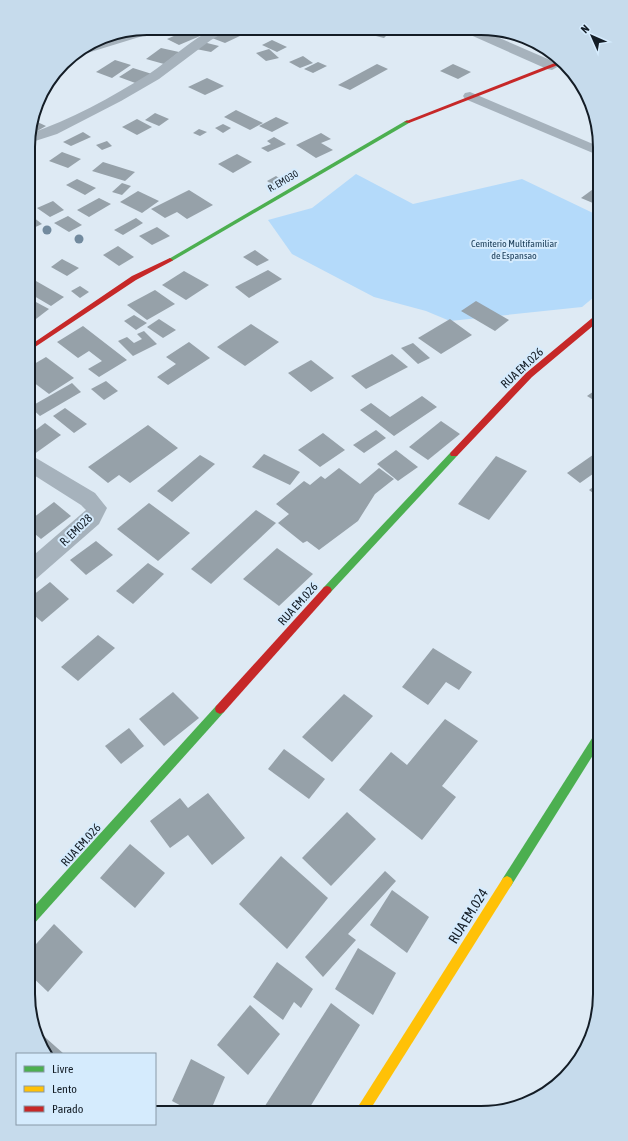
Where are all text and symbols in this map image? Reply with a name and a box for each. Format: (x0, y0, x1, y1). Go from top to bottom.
north arrow (572, 16, 612, 56)
text: N (578, 22, 591, 35)
street label: R. EM030 (266, 168, 300, 194)
park label: Cemiterio Multifamiliar de Espansao (471, 238, 558, 261)
street label: RUA EM.026 (498, 345, 546, 391)
street label: R. EM028 (57, 511, 95, 549)
street label: RUA EM.026 (275, 579, 321, 628)
street label: RUA EM.026 (58, 820, 104, 869)
street label: RUA EM.024 (445, 885, 491, 946)
legend (16, 1053, 156, 1125)
text: Livre (52, 1062, 73, 1076)
text: Lento (52, 1082, 77, 1096)
text: Parado (52, 1102, 84, 1116)

